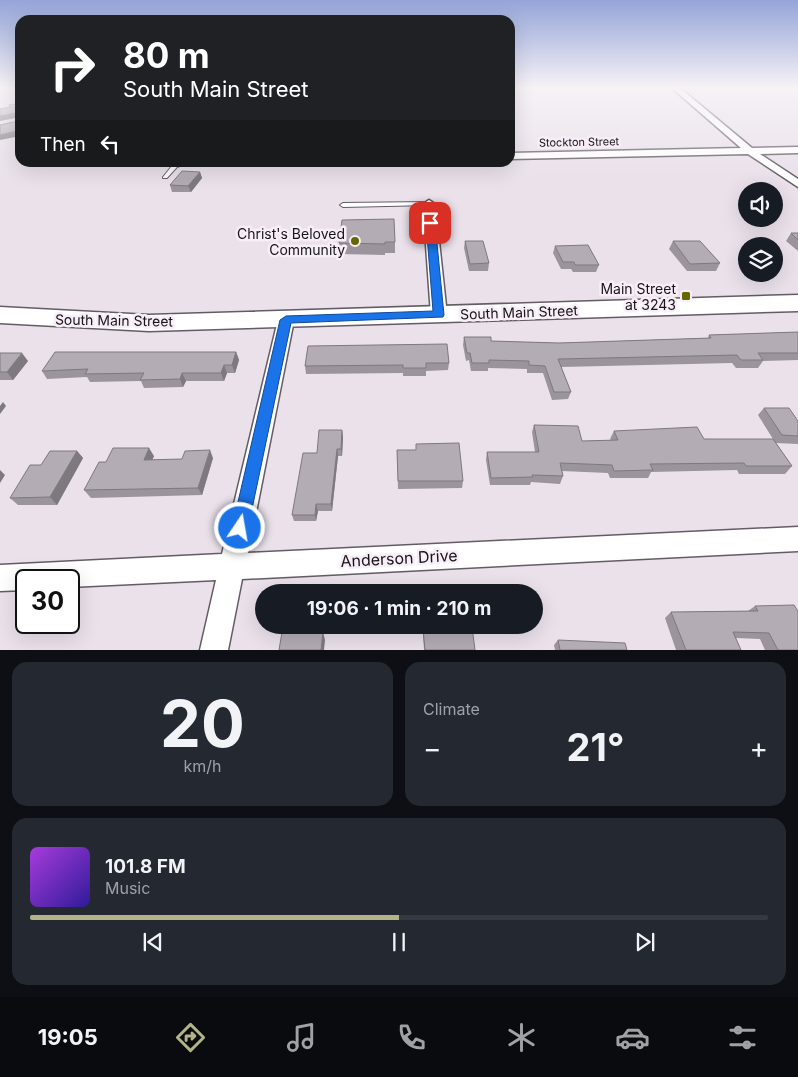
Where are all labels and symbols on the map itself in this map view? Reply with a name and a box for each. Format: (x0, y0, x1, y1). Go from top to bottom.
street label: Stockton Street (539, 134, 620, 150)
pin (409, 202, 451, 244)
place label: Christ's Beloved Community (237, 225, 345, 258)
marker: Christ's Beloved Community (349, 235, 361, 247)
place label: Main Street at 3243 (600, 280, 676, 313)
marker: Main Street at 3243 (680, 290, 692, 302)
street label: South Main Street (460, 301, 579, 323)
street label: South Main Street (55, 310, 174, 330)
position arrow (213, 501, 265, 553)
street label: Anderson Drive (340, 545, 458, 571)
speed limit sign: 30 (15, 569, 80, 634)

